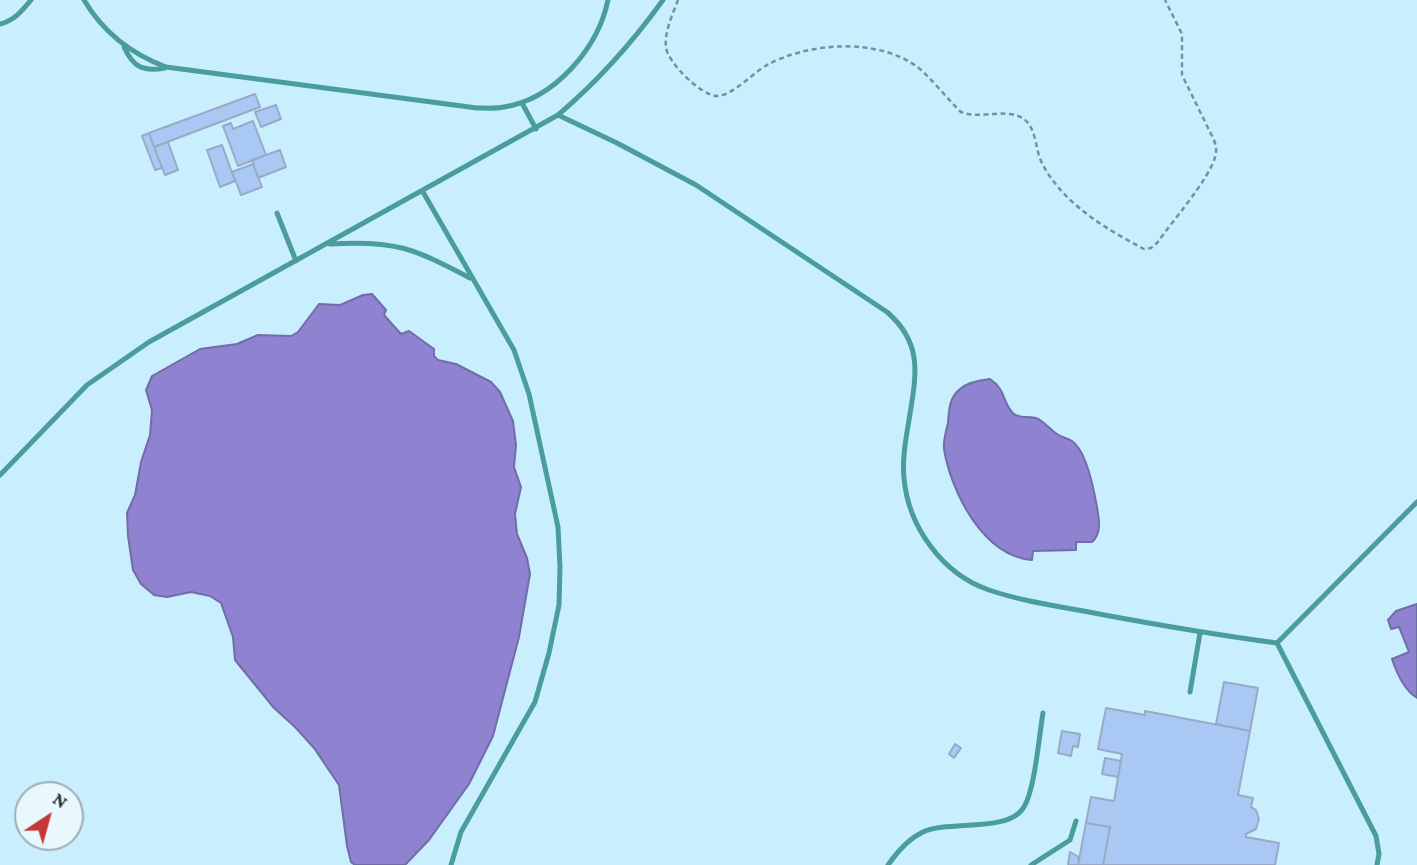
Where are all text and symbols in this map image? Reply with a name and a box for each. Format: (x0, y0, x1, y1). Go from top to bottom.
north arrow (14, 781, 84, 851)
text: N (49, 788, 72, 813)

